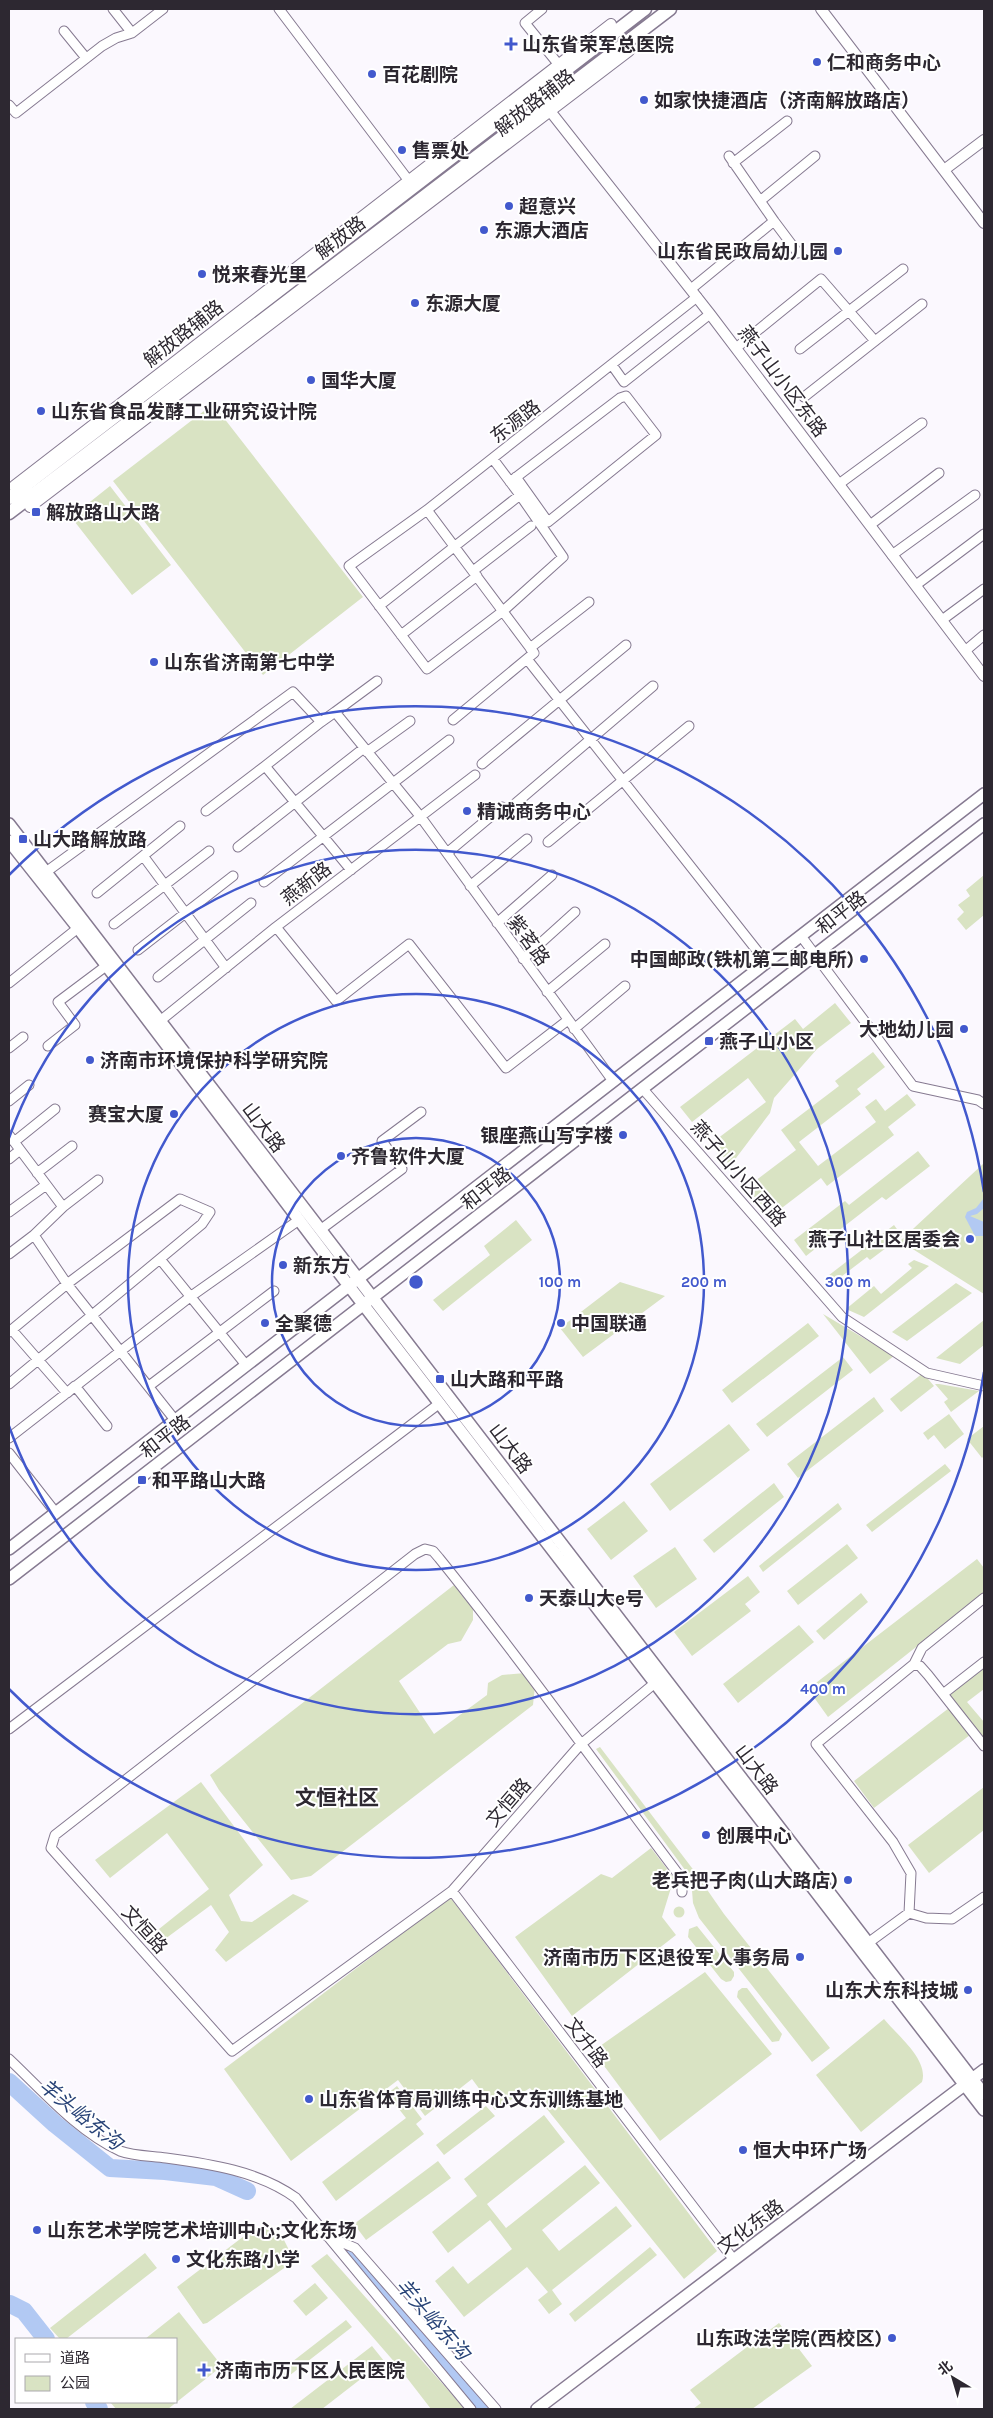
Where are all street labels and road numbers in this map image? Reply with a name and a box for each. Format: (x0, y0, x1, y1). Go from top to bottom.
street label: 解放路辅路 (490, 65, 579, 141)
street label: 解放路 (311, 212, 370, 264)
street label: 解放路辅路 (139, 296, 228, 372)
street label: 燕子山小区东路 (733, 322, 831, 441)
street label: 东源路 (486, 396, 545, 448)
street label: 燕新路 (277, 858, 336, 910)
street label: 和平路 (812, 887, 871, 939)
street label: 紫茗路 (503, 911, 554, 970)
street label: 山大路 (237, 1098, 289, 1157)
street label: 燕子山小区西路 (686, 1116, 790, 1231)
street label: 和平路 (457, 1163, 516, 1215)
street label: 和平路 (136, 1411, 195, 1463)
street label: 山大路 (484, 1419, 536, 1478)
street label: 山大路 (730, 1740, 782, 1799)
street label: 文恒路 (482, 1774, 536, 1831)
street label: 文恒路 (117, 1901, 172, 1958)
street label: 文升路 (560, 2013, 612, 2072)
street label: 文化东路 (714, 2195, 788, 2258)

